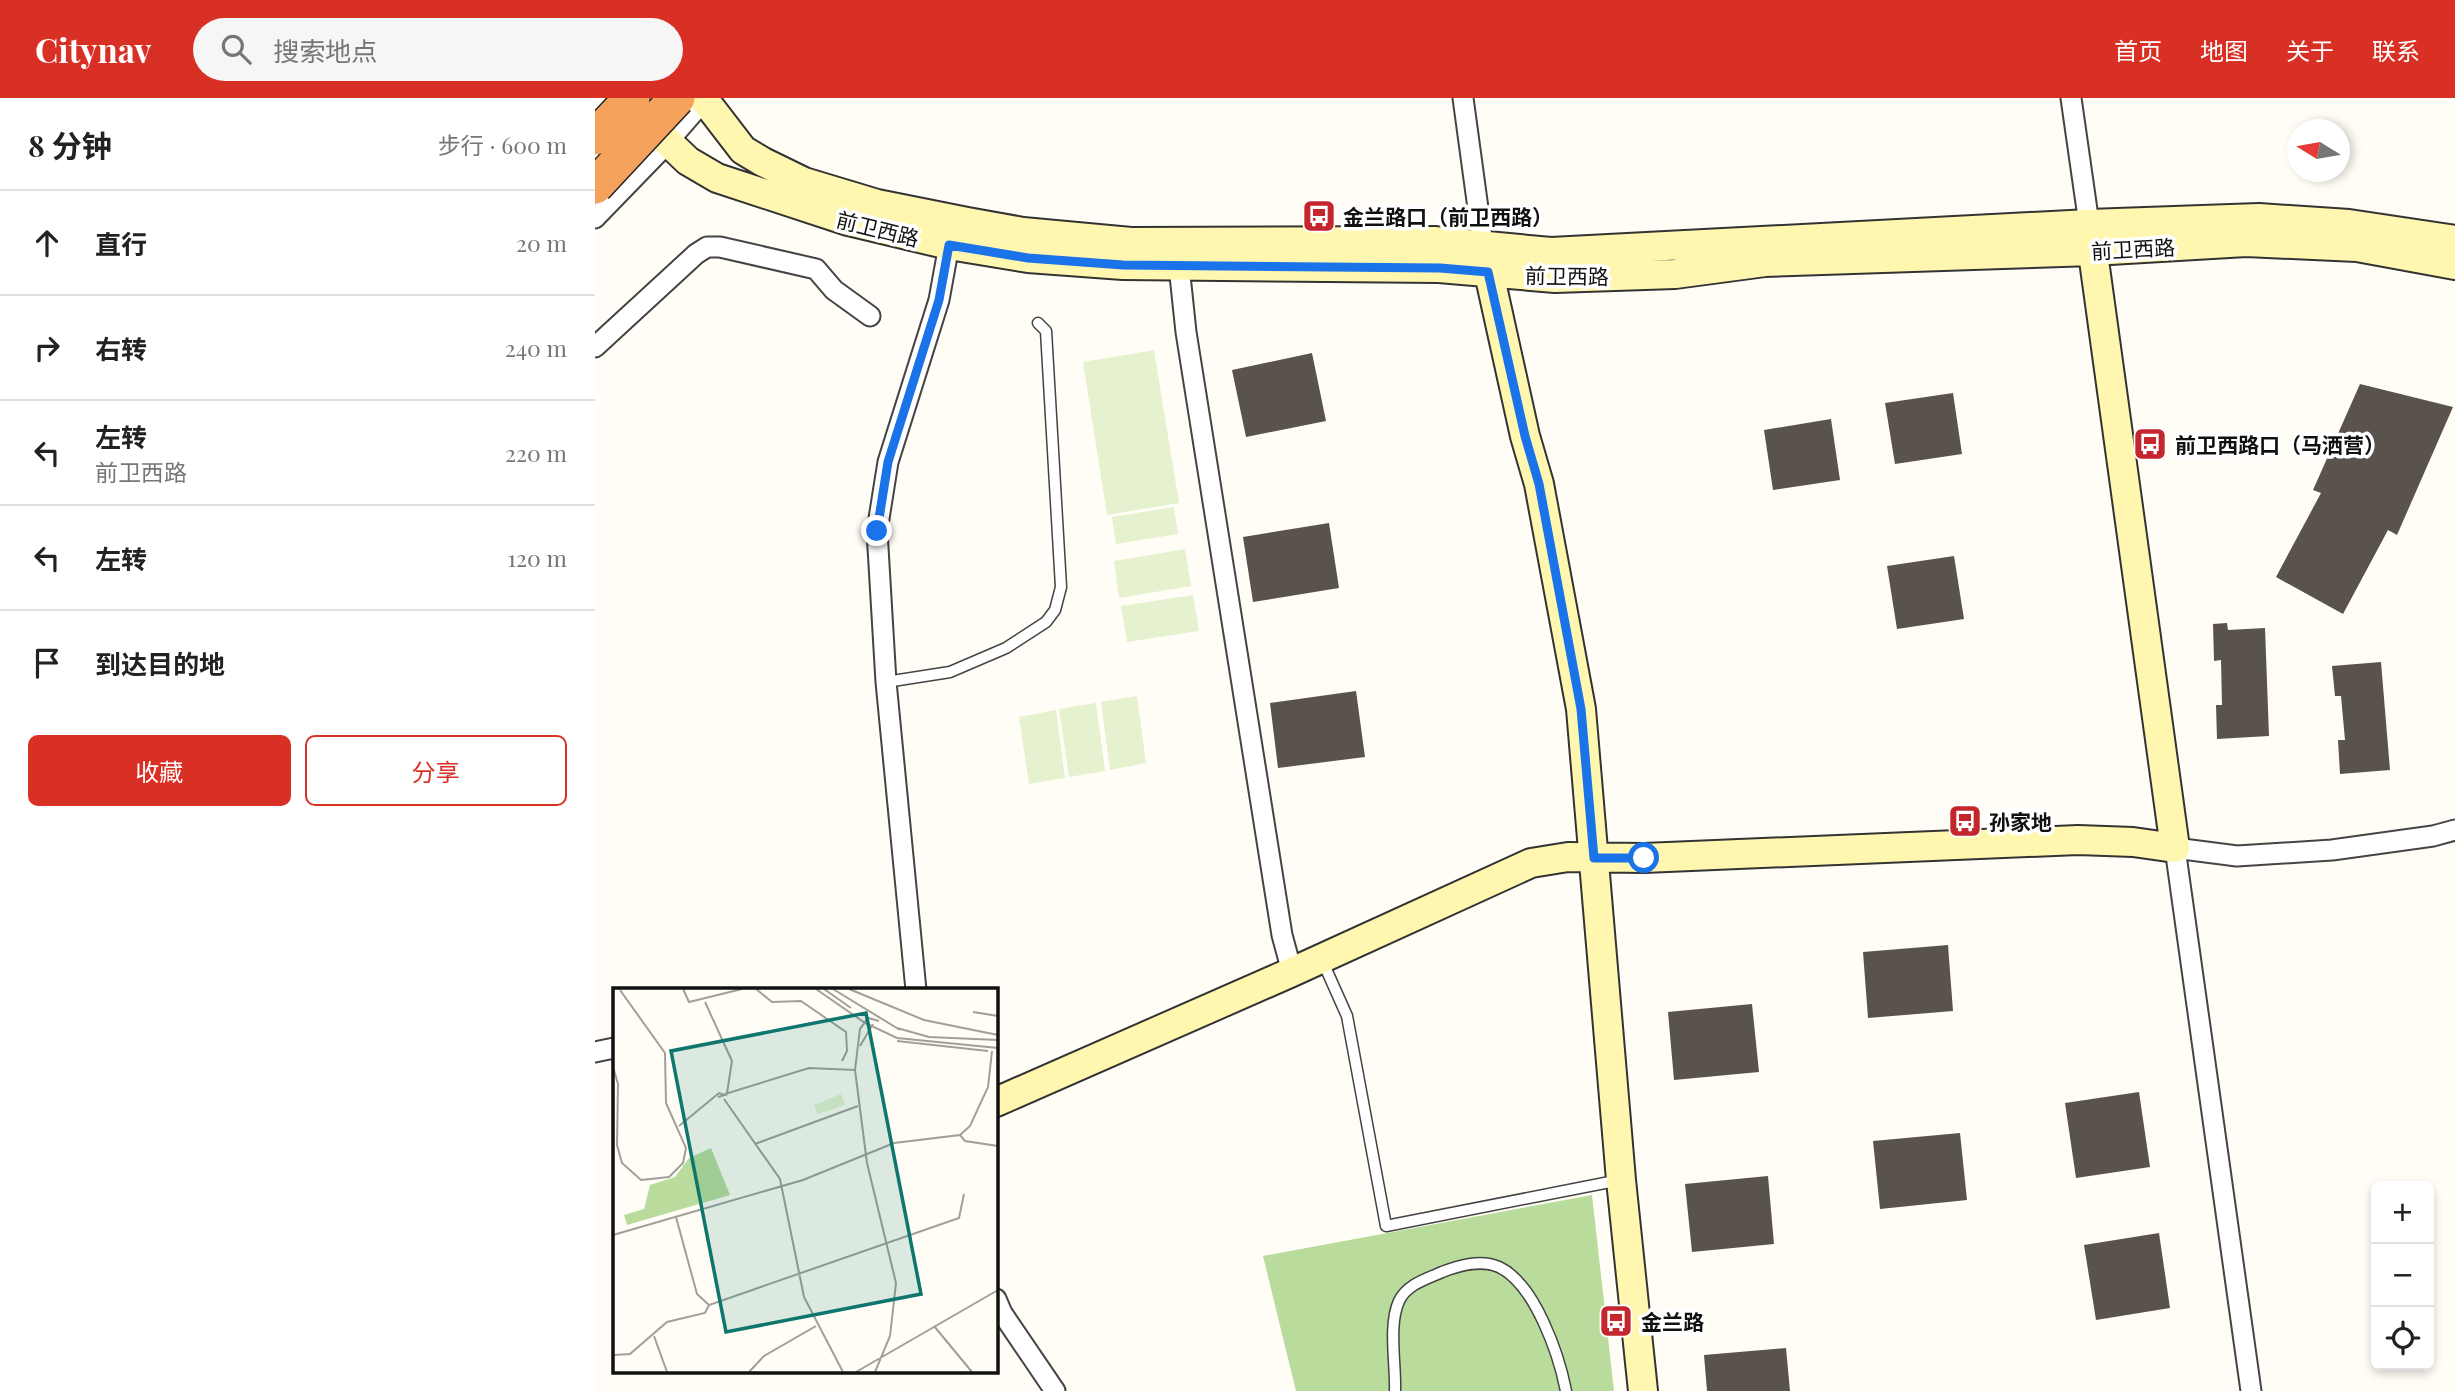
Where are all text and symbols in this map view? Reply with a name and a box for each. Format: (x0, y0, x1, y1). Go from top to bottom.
search box (193, 18, 683, 81)
text: Citynav (35, 27, 151, 71)
icon: search (217, 30, 255, 68)
text: 搜索地点 (273, 33, 377, 68)
text: 首页 (2114, 34, 2162, 66)
text: 地图 (2200, 34, 2248, 66)
text: 关于 (2286, 34, 2334, 66)
text: 联系 (2372, 34, 2420, 66)
north arrow (2287, 119, 2350, 182)
text: 8 分钟 (28, 125, 112, 165)
text: 步行 · 600 m (438, 129, 567, 160)
bus stop icon: 金兰路口（前卫西路） (1300, 197, 1338, 235)
place label: 金兰路口（前卫西路） (1343, 202, 1553, 230)
street label: 前卫西路 (834, 204, 922, 252)
icon: ahead (28, 224, 66, 262)
text: 直行 (95, 226, 147, 261)
text: 20 m (516, 227, 567, 258)
street label: 前卫西路 (2090, 232, 2176, 264)
street label: 前卫西路 (1525, 260, 1609, 290)
icon: right (28, 329, 66, 367)
text: 右转 (95, 331, 147, 366)
text: 240 m (505, 332, 567, 363)
text: 左转 (95, 419, 147, 454)
bus stop icon: 前卫西路口（马洒营） (2131, 425, 2169, 463)
place label: 前卫西路口（马洒营） (2175, 430, 2385, 458)
icon: left (28, 434, 66, 472)
text: 220 m (505, 437, 567, 468)
text: 前卫西路 (95, 456, 187, 487)
route end (861, 515, 892, 546)
icon: left (28, 539, 66, 577)
text: 左转 (95, 541, 147, 576)
text: 120 m (508, 542, 567, 573)
icon: arrive (28, 644, 66, 682)
text: 到达目的地 (95, 646, 225, 681)
button: 收藏 (28, 735, 291, 806)
button: 分享 (305, 735, 567, 806)
bus stop icon: 孙家地 (1946, 802, 1984, 840)
place label: 孙家地 (1989, 807, 2052, 835)
route start (1628, 842, 1659, 873)
inset map (613, 988, 997, 1374)
map controls (2371, 1181, 2434, 1370)
button: + (2371, 1181, 2434, 1244)
button: − (2371, 1244, 2434, 1307)
bus stop icon: 金兰路 (1597, 1302, 1635, 1340)
place label: 金兰路 (1641, 1307, 1704, 1335)
button: locate (2371, 1307, 2434, 1370)

